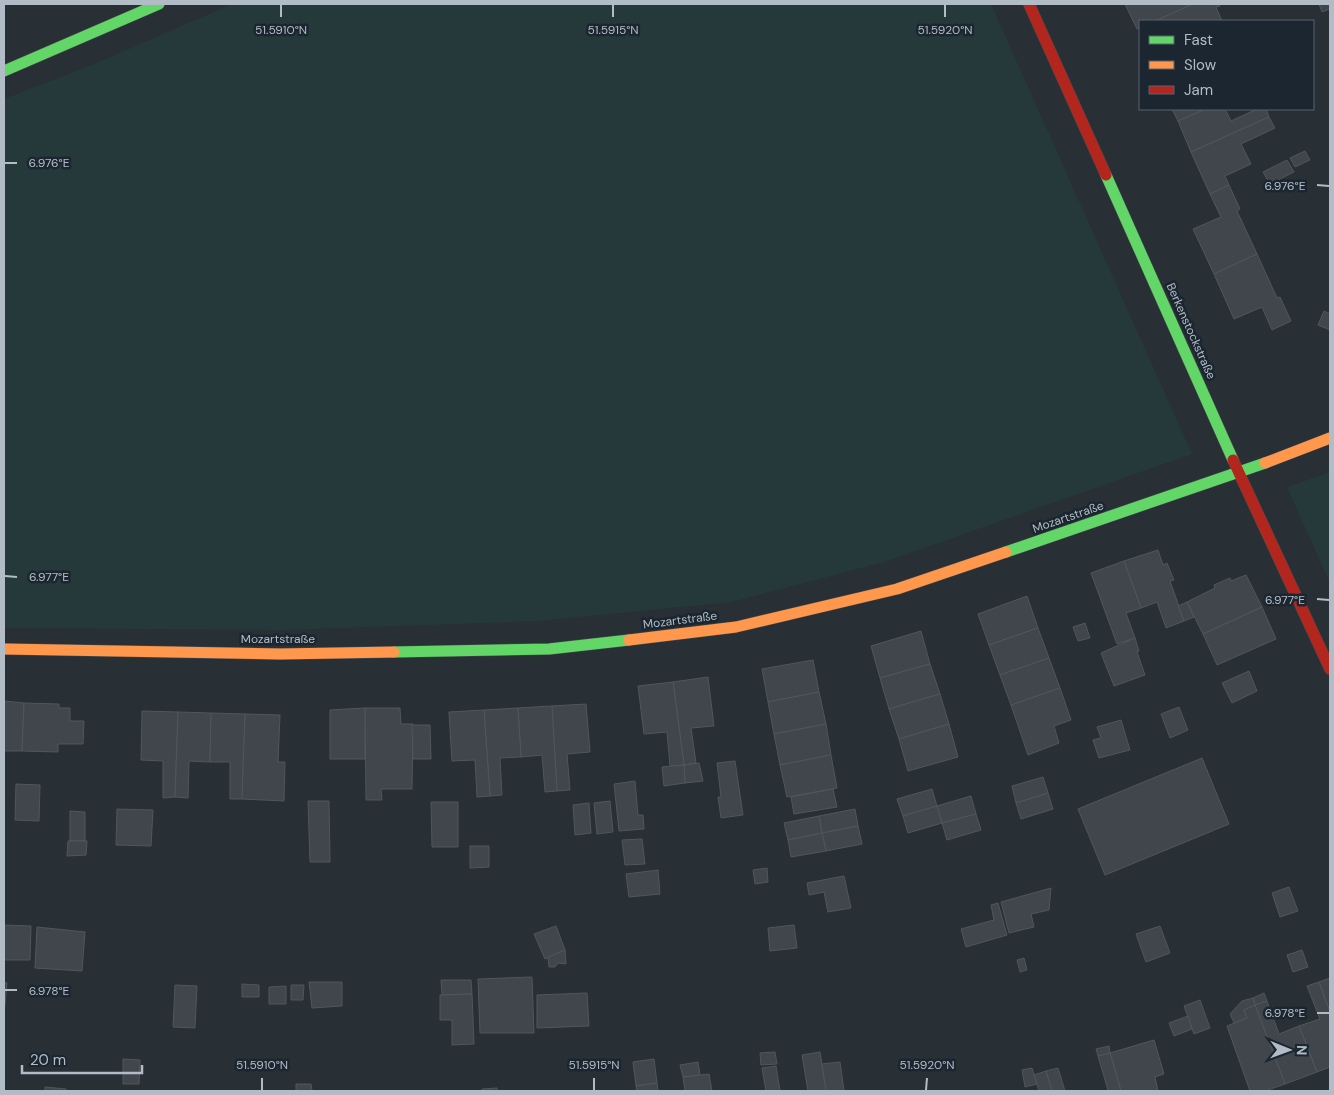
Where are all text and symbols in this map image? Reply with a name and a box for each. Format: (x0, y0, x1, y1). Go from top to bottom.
legend (1139, 20, 1314, 110)
text: 51.5910°N (255, 22, 307, 38)
text: 51.5915°N (587, 22, 639, 38)
text: 51.5920°N (917, 22, 973, 38)
text: Fast (1184, 30, 1213, 50)
text: Slow (1184, 55, 1217, 75)
text: Jam (1184, 80, 1213, 100)
text: 6.976°E (29, 155, 70, 171)
text: 6.976°E (1265, 178, 1306, 194)
street label: Berkenstockstraße (1163, 280, 1219, 382)
street label: Mozartstraße (1030, 497, 1106, 537)
text: 6.977°E (29, 569, 69, 585)
text: 6.977°E (1265, 592, 1305, 608)
street label: Mozartstraße (642, 608, 718, 632)
street label: Mozartstraße (241, 631, 315, 647)
text: 6.978°E (29, 983, 70, 999)
text: 6.978°E (1265, 1005, 1306, 1021)
north arrow (1264, 1025, 1314, 1075)
scale bar (22, 1042, 142, 1074)
text: N (1293, 1045, 1311, 1055)
text: 20 m (30, 1050, 66, 1070)
text: 51.5910°N (236, 1057, 288, 1073)
text: 51.5915°N (568, 1057, 620, 1073)
text: 51.5920°N (899, 1057, 955, 1073)

